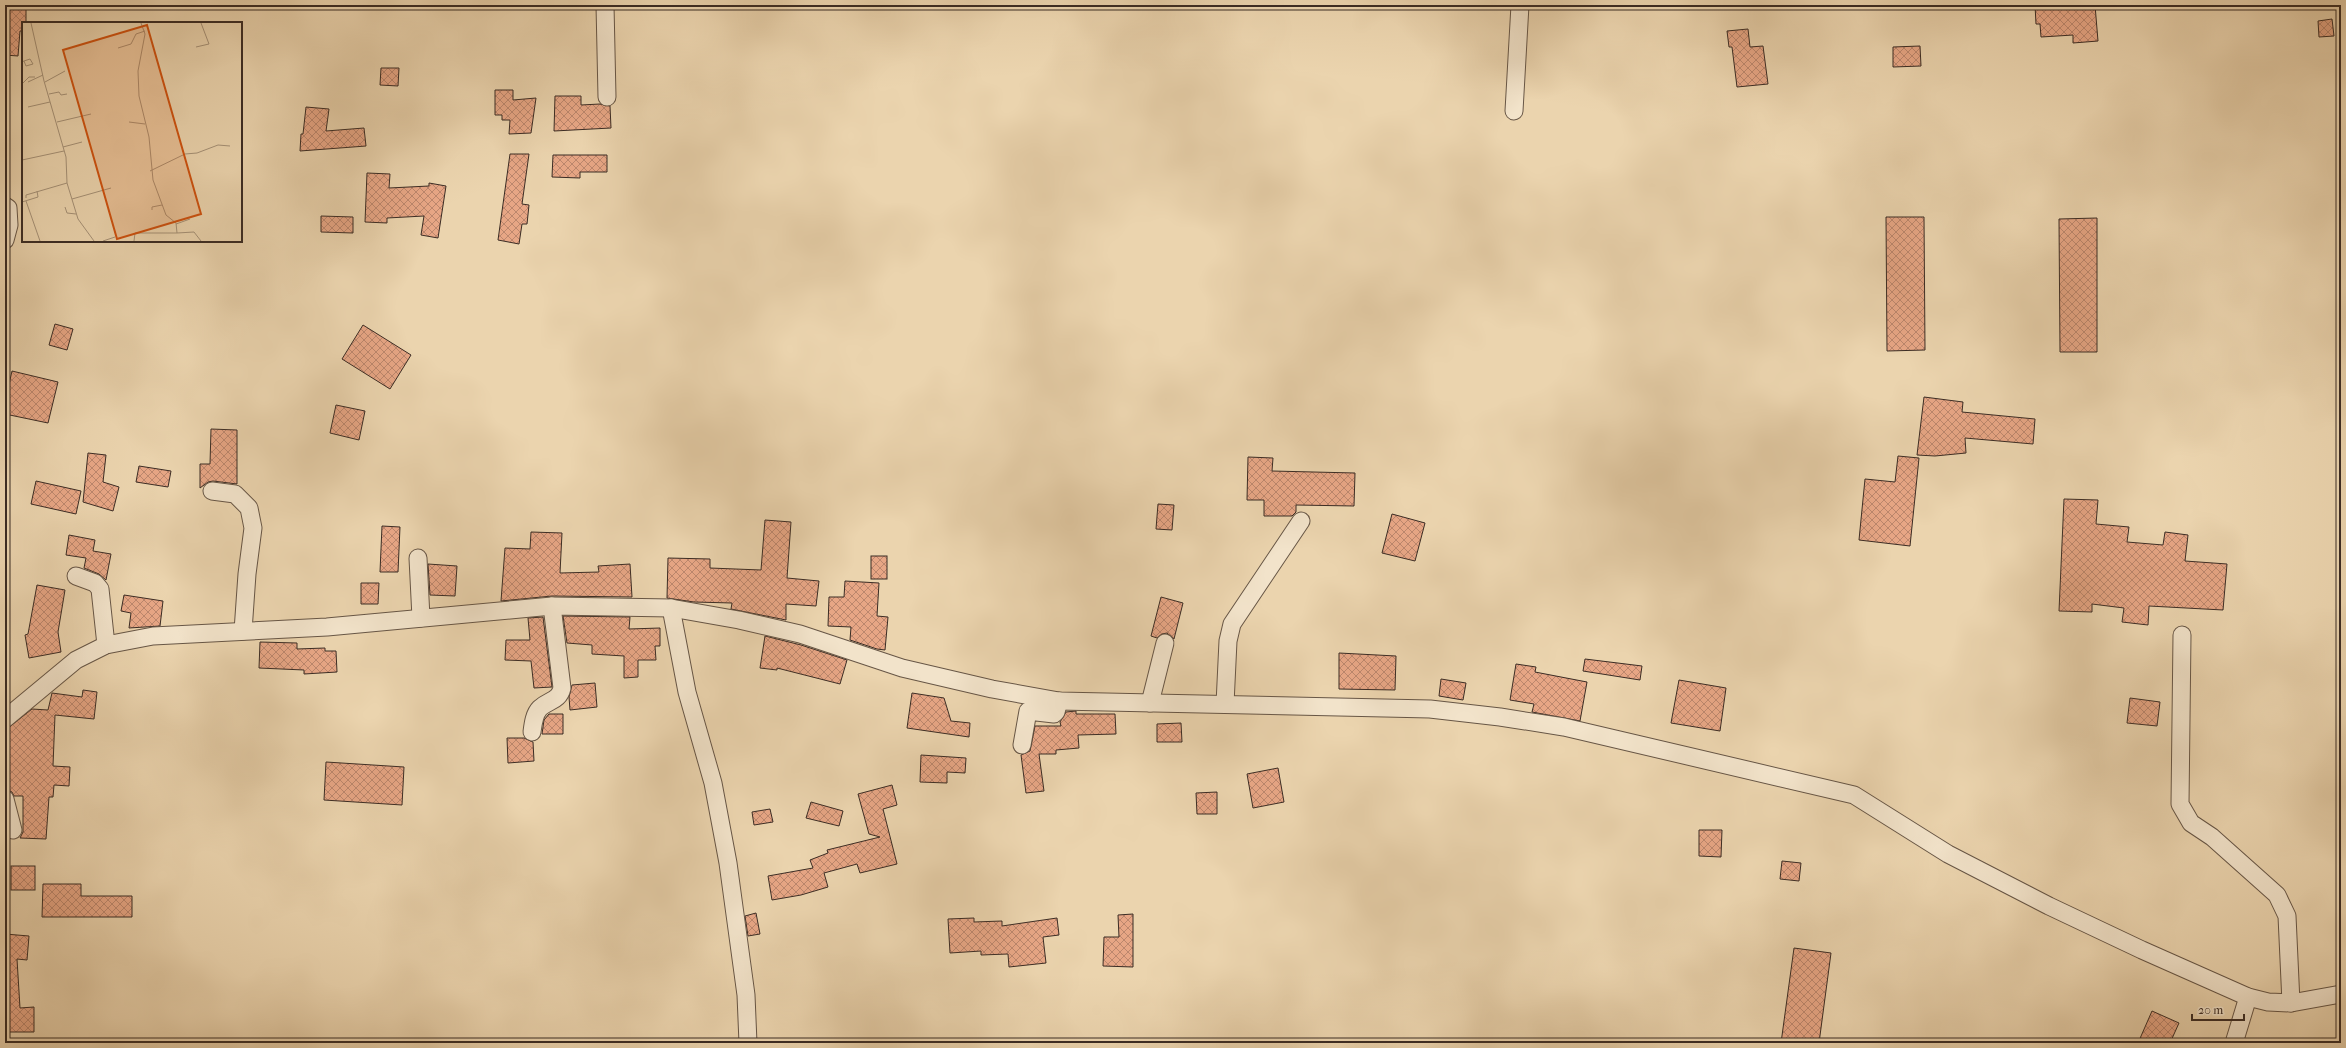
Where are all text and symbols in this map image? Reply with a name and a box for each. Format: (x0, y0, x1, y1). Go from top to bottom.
inset map (22, 22, 242, 242)
scale bar (2192, 996, 2244, 1022)
text: 20 m (2198, 1003, 2223, 1017)

